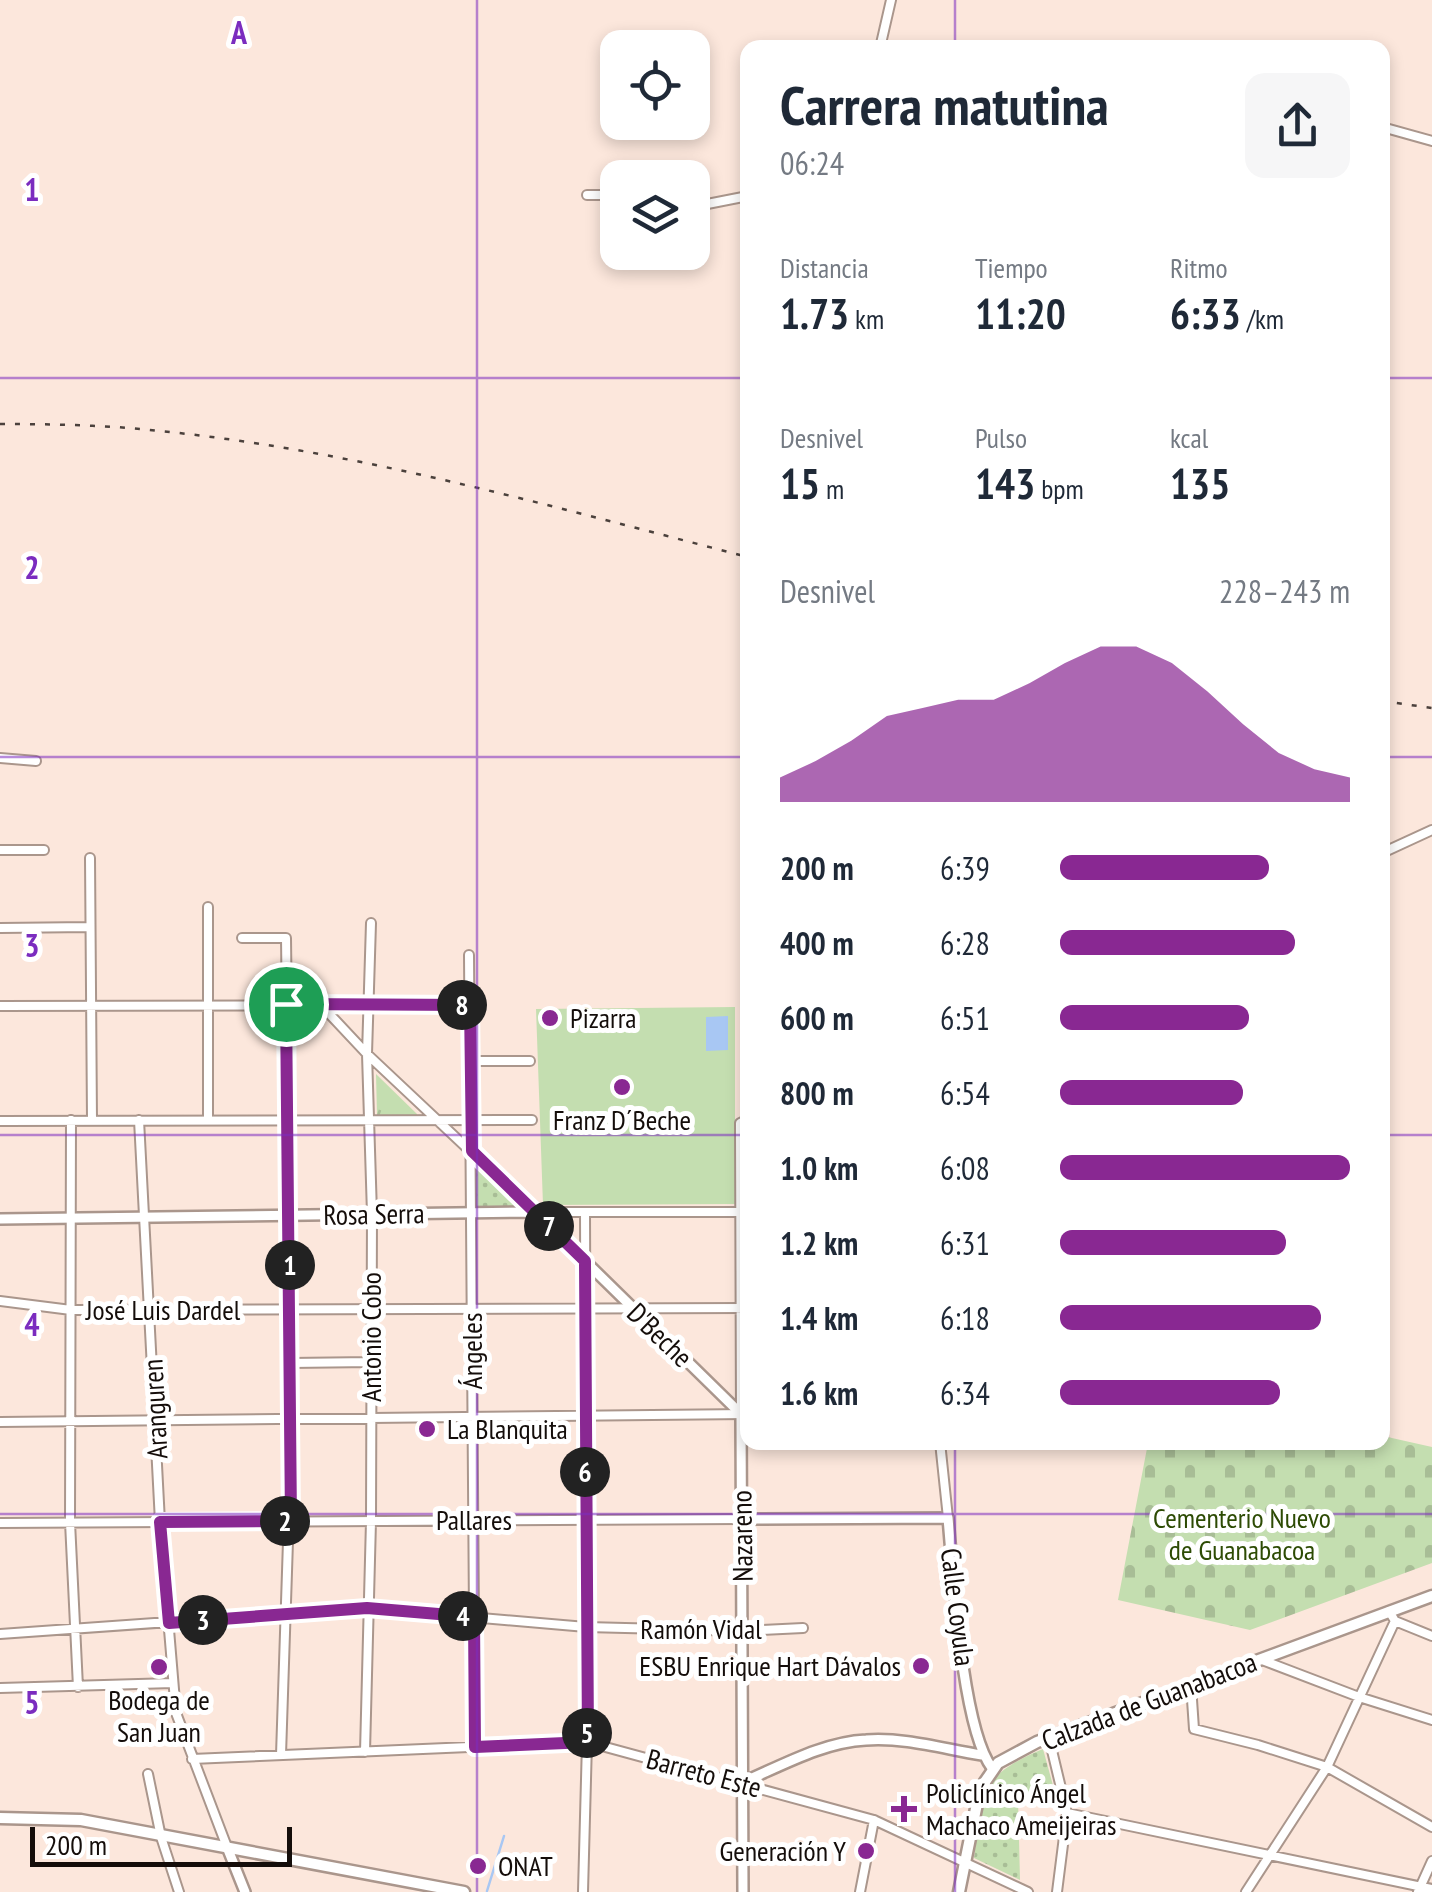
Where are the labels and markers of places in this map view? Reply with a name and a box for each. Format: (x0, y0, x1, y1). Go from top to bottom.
pin (244, 962, 329, 1047)
pin: 8 (437, 980, 487, 1030)
place label: Pizarra (570, 999, 637, 1036)
marker: Pizarra (539, 1007, 561, 1029)
marker: Franz D´Beche (611, 1076, 633, 1098)
place label: Franz D´Beche (553, 1101, 691, 1138)
pin: 7 (524, 1201, 574, 1251)
pin: 1 (265, 1240, 315, 1290)
place label: La Blanquita (447, 1410, 568, 1447)
marker: La Blanquita (416, 1418, 438, 1440)
pin: 6 (560, 1447, 610, 1497)
pin: 2 (260, 1496, 310, 1546)
pin: 4 (438, 1591, 488, 1641)
pin: 3 (178, 1595, 228, 1645)
place label: ESBU Enrique Hart Dávalos (639, 1647, 901, 1684)
marker: ESBU Enrique Hart Dávalos (910, 1655, 932, 1677)
marker: Bodega de San Juan (148, 1656, 170, 1678)
place label: Bodega de San Juan (108, 1681, 210, 1750)
pin: 5 (562, 1708, 612, 1758)
place label: Policlínico Ángel Machaco Ameijeiras (926, 1774, 1116, 1843)
marker: Policlínico Ángel Machaco Ameijeiras (891, 1796, 917, 1822)
place label: Generación Y (719, 1832, 846, 1869)
marker: Generación Y (855, 1840, 877, 1862)
place label: ONAT (498, 1847, 553, 1884)
marker: ONAT (467, 1855, 489, 1877)

